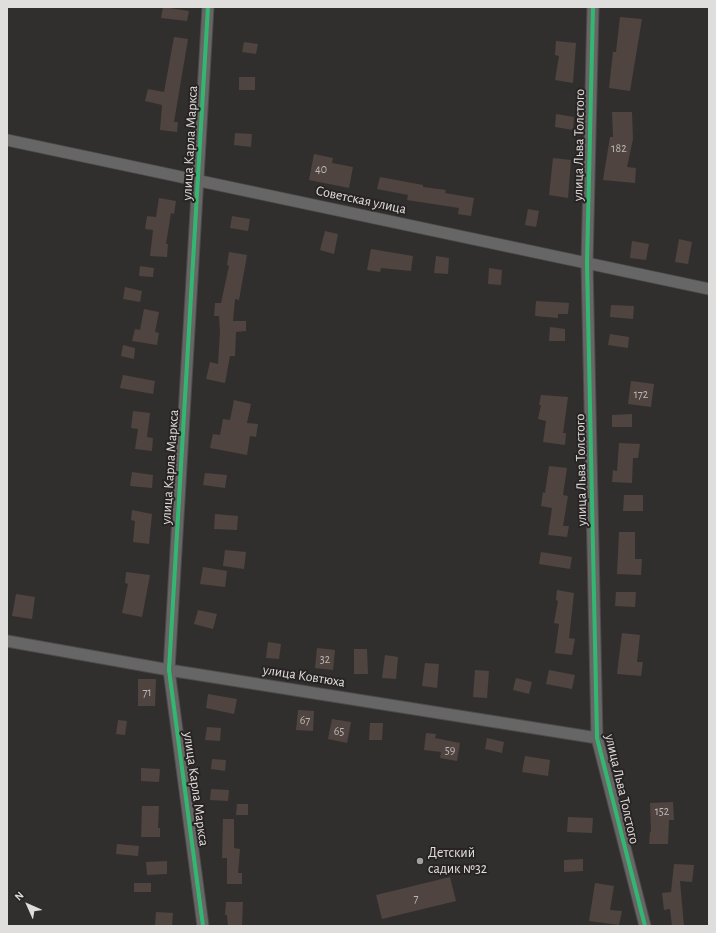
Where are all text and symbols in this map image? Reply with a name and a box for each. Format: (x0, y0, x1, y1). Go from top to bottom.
street label: улица Карла Маркса (179, 85, 201, 201)
street label: улица Льва Толстого (570, 89, 588, 201)
house number: 182 (611, 141, 627, 155)
house number: 40 (315, 162, 327, 176)
street label: Советская улица (314, 182, 408, 218)
house number: 172 (634, 387, 648, 401)
street label: улица Карла Маркса (158, 409, 182, 525)
street label: улица Льва Толстого (572, 414, 590, 526)
house number: 32 (320, 652, 330, 666)
street label: улица Ковтюха (262, 661, 346, 691)
house number: 71 (142, 685, 152, 699)
house number: 67 (300, 713, 310, 727)
house number: 65 (334, 724, 344, 738)
street label: улица Карла Маркса (180, 731, 212, 847)
street label: улица Льва Толстого (601, 732, 643, 846)
house number: 59 (445, 743, 455, 757)
house number: 152 (655, 804, 669, 818)
place label: Детский садик №32 (428, 845, 487, 878)
marker: Детский садик №32 (415, 856, 425, 866)
north arrow (8, 885, 48, 925)
text: N (13, 890, 26, 903)
house number: 7 (413, 891, 419, 905)

